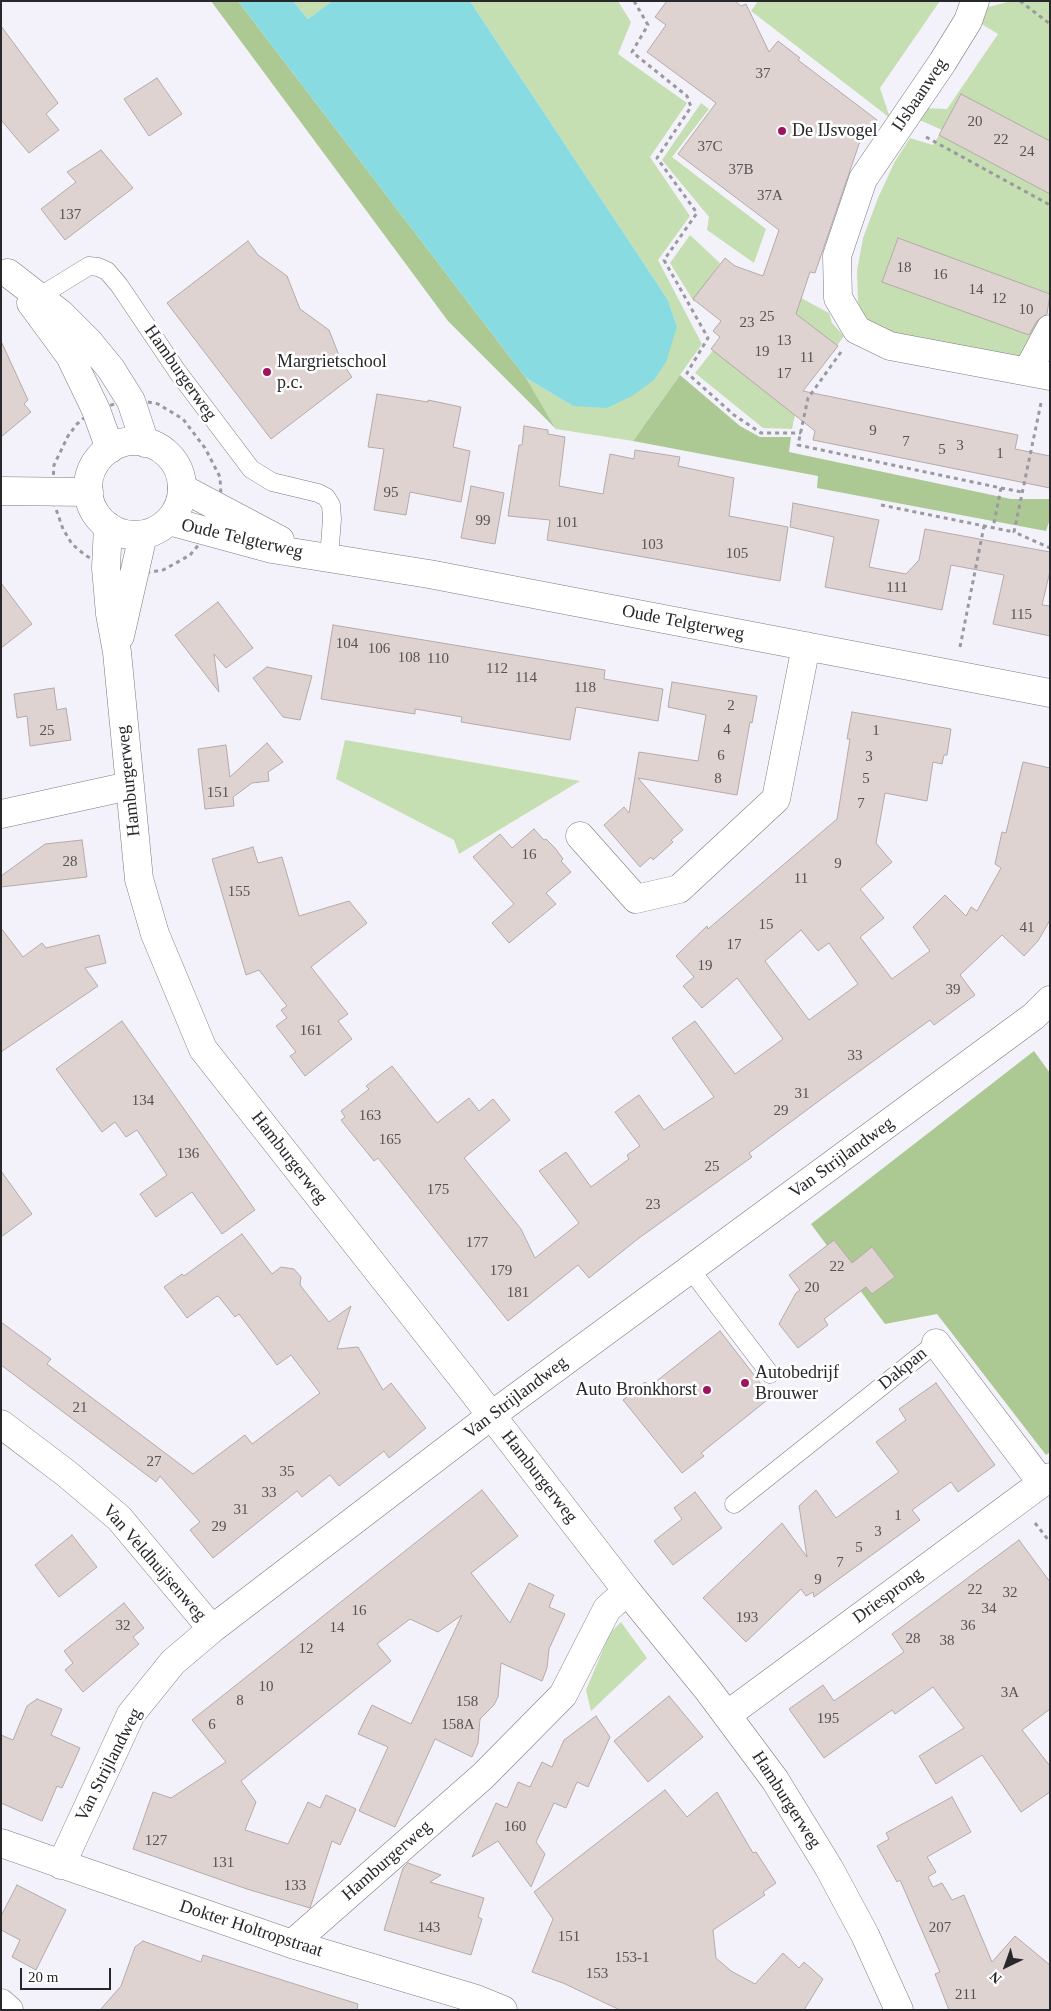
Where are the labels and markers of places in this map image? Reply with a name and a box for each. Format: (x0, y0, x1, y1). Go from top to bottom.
place label: De IJsvogel (792, 120, 877, 142)
marker: De IJsvogel (776, 125, 788, 137)
place label: Margrietschool p.c. (277, 351, 387, 394)
marker: Margrietschool p.c. (261, 366, 273, 378)
place label: Autobedrijf Brouwer (755, 1362, 839, 1405)
marker: Autobedrijf Brouwer (739, 1377, 751, 1389)
place label: Auto Bronkhorst (576, 1379, 697, 1401)
marker: Auto Bronkhorst (701, 1384, 713, 1396)

